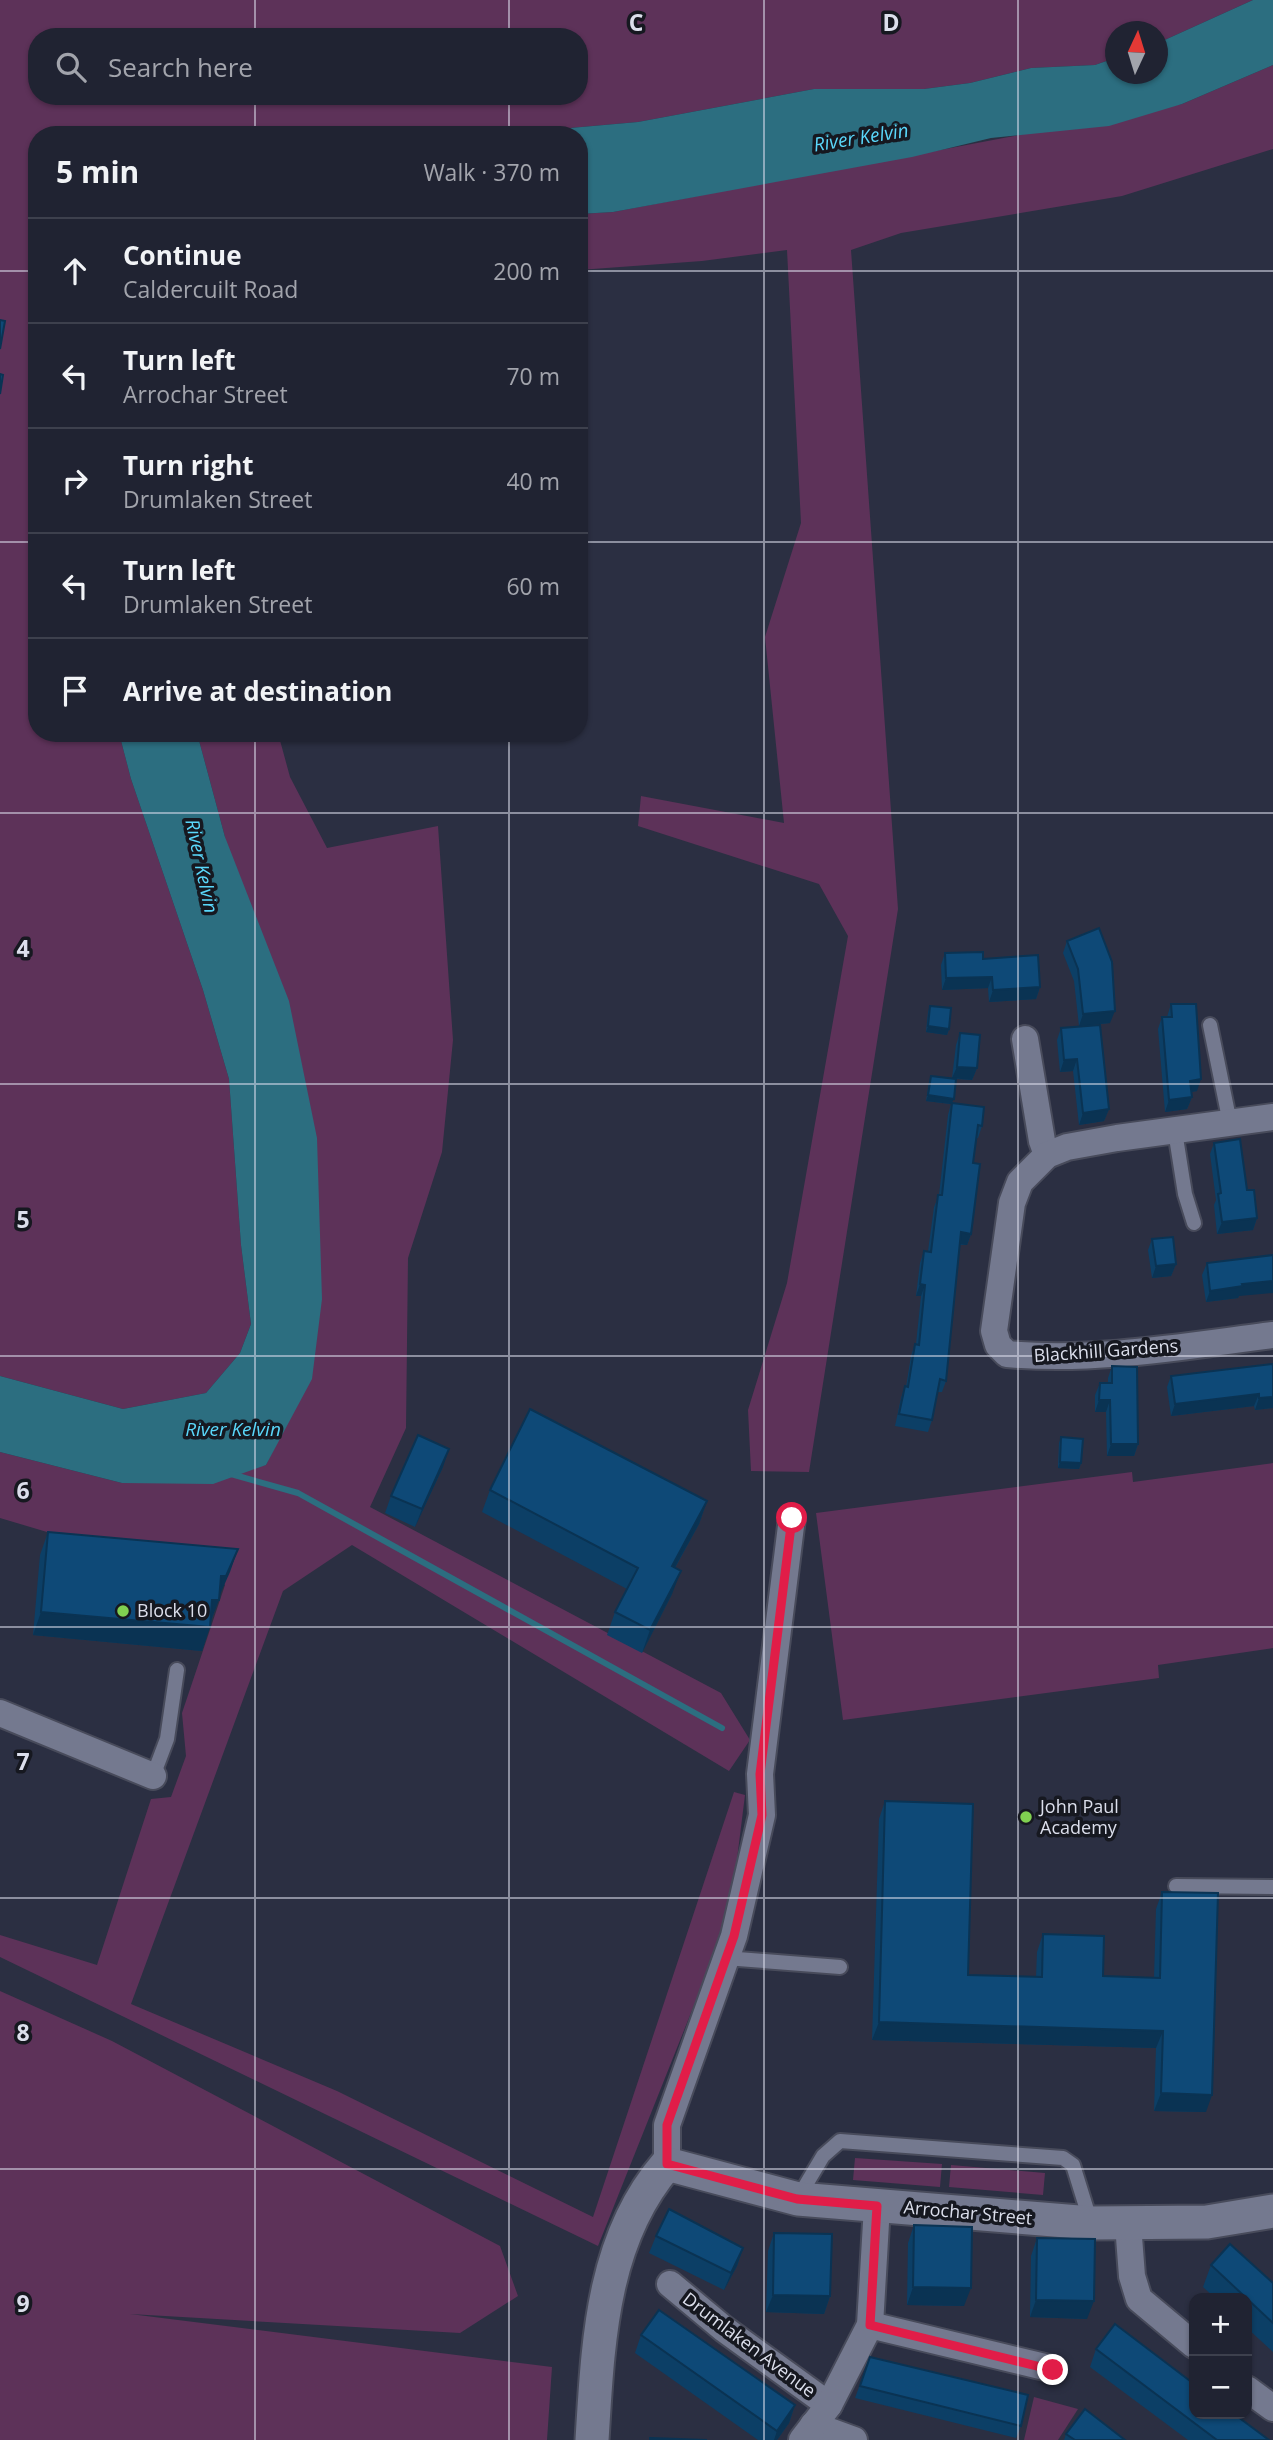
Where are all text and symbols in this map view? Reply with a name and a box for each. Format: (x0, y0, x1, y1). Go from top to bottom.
text: C (629, 6, 643, 38)
text: D (882, 6, 900, 38)
north arrow (1105, 21, 1168, 84)
search box (28, 28, 588, 105)
icon: search (52, 48, 90, 86)
text: Search here (108, 49, 253, 85)
water label: River Kelvin (812, 117, 910, 157)
text: 5 min (56, 151, 139, 192)
text: Walk · 370 m (423, 156, 560, 188)
text: Continue (123, 237, 242, 273)
icon: ahead (56, 252, 94, 290)
text: 200 m (493, 255, 560, 287)
text: Caldercuilt Road (123, 273, 298, 305)
text: Turn left (123, 342, 235, 378)
icon: left (56, 357, 94, 395)
text: 70 m (506, 360, 560, 392)
text: Arrochar Street (123, 378, 288, 410)
text: Turn right (123, 447, 254, 483)
icon: right (56, 462, 94, 500)
text: 40 m (506, 465, 560, 497)
text: Drumlaken Street (123, 483, 312, 515)
text: Turn left (123, 552, 235, 588)
icon: left (56, 567, 94, 605)
text: 60 m (506, 570, 560, 602)
text: Drumlaken Street (123, 588, 312, 620)
icon: arrive (56, 672, 94, 710)
text: Arrive at destination (123, 673, 392, 709)
water label: River Kelvin (179, 816, 225, 916)
text: 4 (16, 932, 30, 964)
text: 5 (16, 1203, 30, 1235)
street label: Blackhill Gardens (1033, 1333, 1179, 1367)
water label: River Kelvin (185, 1416, 281, 1442)
text: 6 (16, 1474, 30, 1506)
route start (776, 1502, 807, 1533)
place label: Block 10 (137, 1598, 207, 1622)
marker: Block 10 (115, 1603, 131, 1619)
text: 7 (16, 1745, 30, 1777)
place label: John Paul Academy (1038, 1794, 1119, 1839)
marker: John Paul Academy (1018, 1809, 1034, 1825)
text: 8 (16, 2016, 30, 2048)
street label: Arrochar Street (903, 2194, 1033, 2230)
street label: Drumlaken Avenue (678, 2286, 821, 2402)
text: 9 (16, 2287, 30, 2319)
map controls (1189, 2293, 1252, 2419)
button: + (1189, 2293, 1252, 2356)
route end (1037, 2354, 1068, 2385)
button: − (1189, 2356, 1252, 2419)

